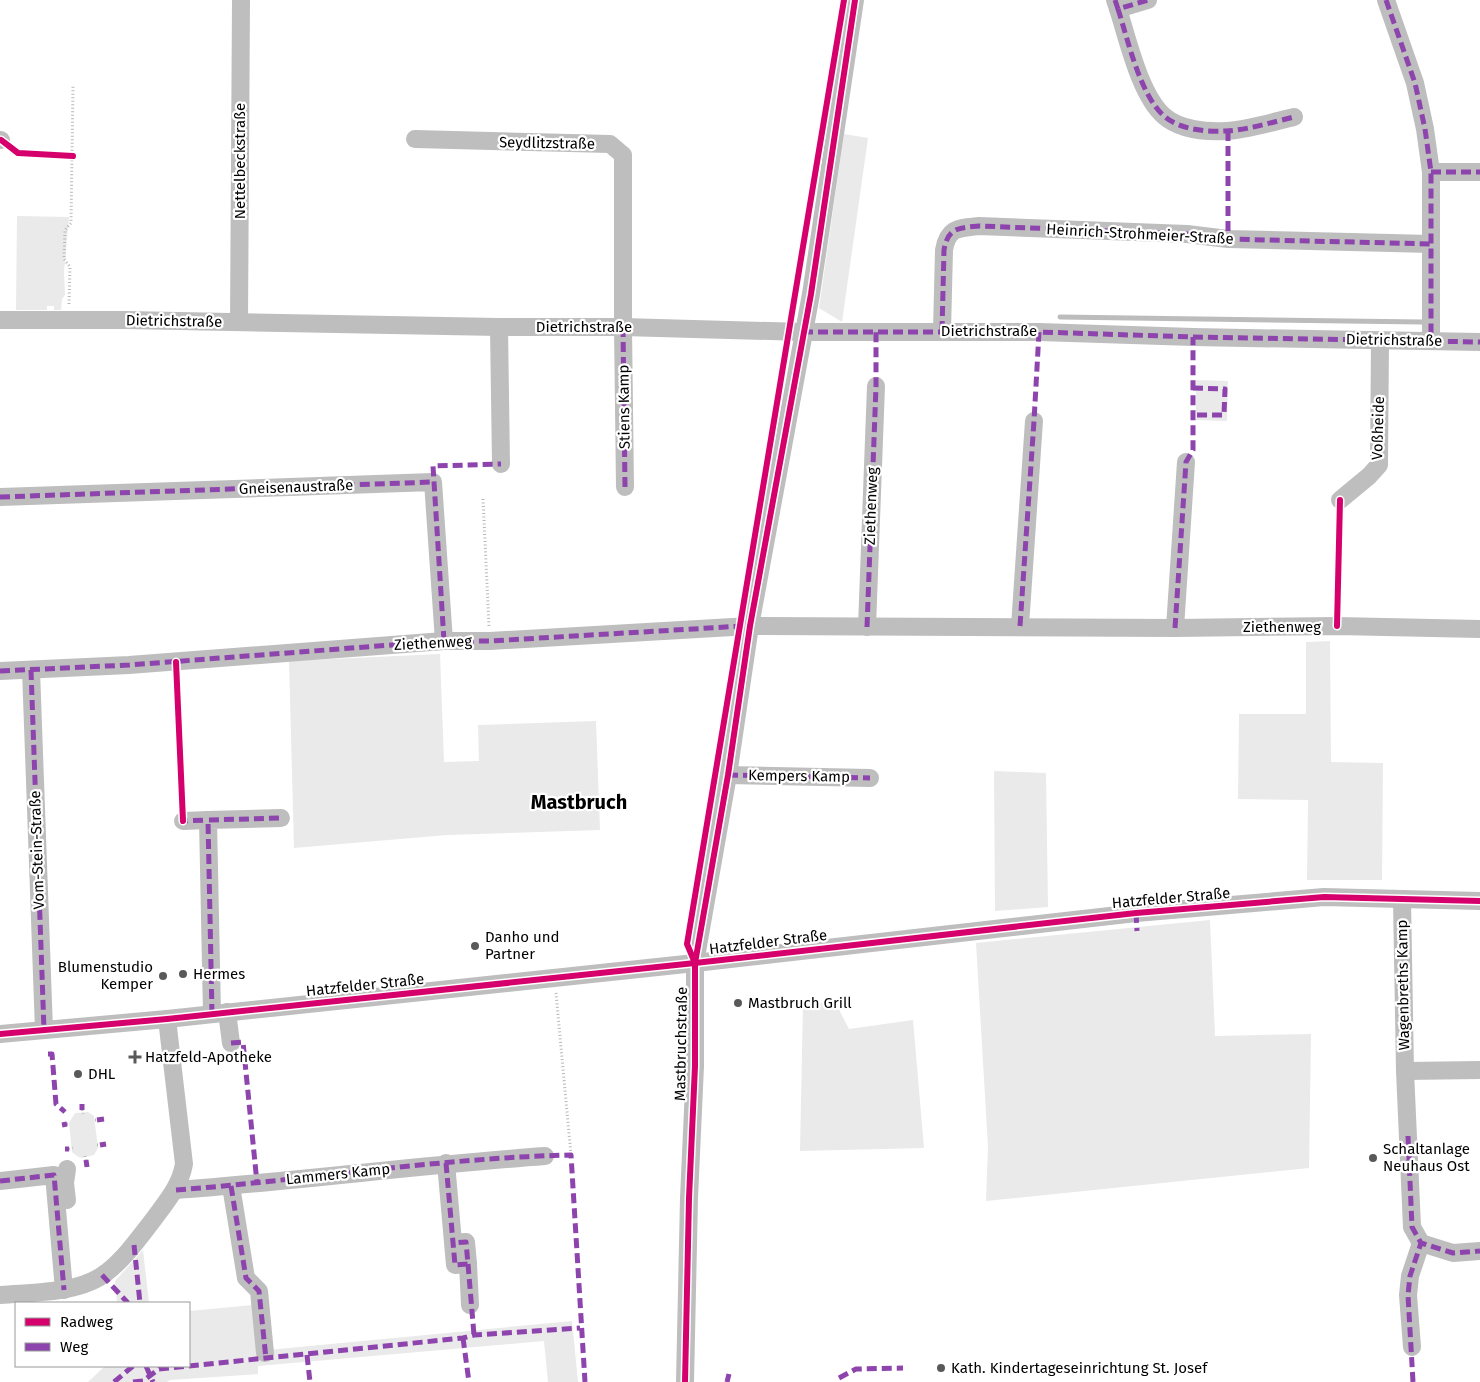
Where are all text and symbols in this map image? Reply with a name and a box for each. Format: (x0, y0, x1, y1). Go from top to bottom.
street label: Nettelbeckstraße (231, 103, 249, 219)
street label: Seydlitzstraße (499, 133, 595, 153)
street label: Heinrich-Strohmeier-Straße (1046, 220, 1234, 248)
street label: Dietrichstraße (126, 311, 222, 331)
street label: Dietrichstraße (536, 318, 632, 336)
street label: Dietrichstraße (941, 322, 1037, 340)
street label: Dietrichstraße (1346, 330, 1442, 350)
street label: Stiens Kamp (614, 365, 634, 449)
street label: Voßheide (1368, 396, 1388, 460)
street label: Ziethenweg (861, 466, 881, 545)
street label: Gneisenaustraße (239, 476, 353, 498)
street label: Ziethenweg (1243, 618, 1321, 636)
street label: Ziethenweg (394, 632, 473, 654)
street label: Kempers Kamp (748, 766, 850, 786)
street label: Vom-Stein-Straße (26, 790, 48, 910)
district label: Mastbruch (531, 790, 627, 814)
street label: Hatzfelder Straße (1111, 884, 1231, 912)
street label: Wagenbreths Kamp (1393, 919, 1413, 1051)
street label: Hatzfelder Straße (708, 926, 828, 958)
place label: Danho und Partner (485, 928, 559, 963)
marker: Danho und Partner (469, 940, 481, 952)
place label: Blumenstudio Kemper (58, 958, 153, 993)
place label: Hermes (193, 965, 245, 983)
marker: Hermes (177, 968, 189, 980)
marker: Blumenstudio Kemper (157, 970, 169, 982)
street label: Hatzfelder Straße (305, 970, 425, 1000)
street label: Mastbruchstraße (671, 987, 691, 1101)
place label: Mastbruch Grill (748, 994, 852, 1012)
marker: Mastbruch Grill (732, 997, 744, 1009)
place label: Hatzfeld-Apotheke (145, 1048, 272, 1066)
marker: Hatzfeld-Apotheke (129, 1051, 141, 1063)
place label: DHL (88, 1065, 116, 1083)
marker: DHL (72, 1068, 84, 1080)
place label: Schaltanlage Neuhaus Ost (1383, 1140, 1470, 1175)
marker: Schaltanlage Neuhaus Ost (1367, 1152, 1379, 1164)
street label: Lammers Kamp (285, 1160, 391, 1188)
legend (15, 1302, 190, 1367)
text: Radweg (60, 1313, 113, 1331)
text: Weg (60, 1338, 88, 1356)
place label: Kath. Kindertageseinrichtung St. Josef (951, 1359, 1208, 1377)
marker: Kath. Kindertageseinrichtung St. Josef (935, 1362, 947, 1374)

